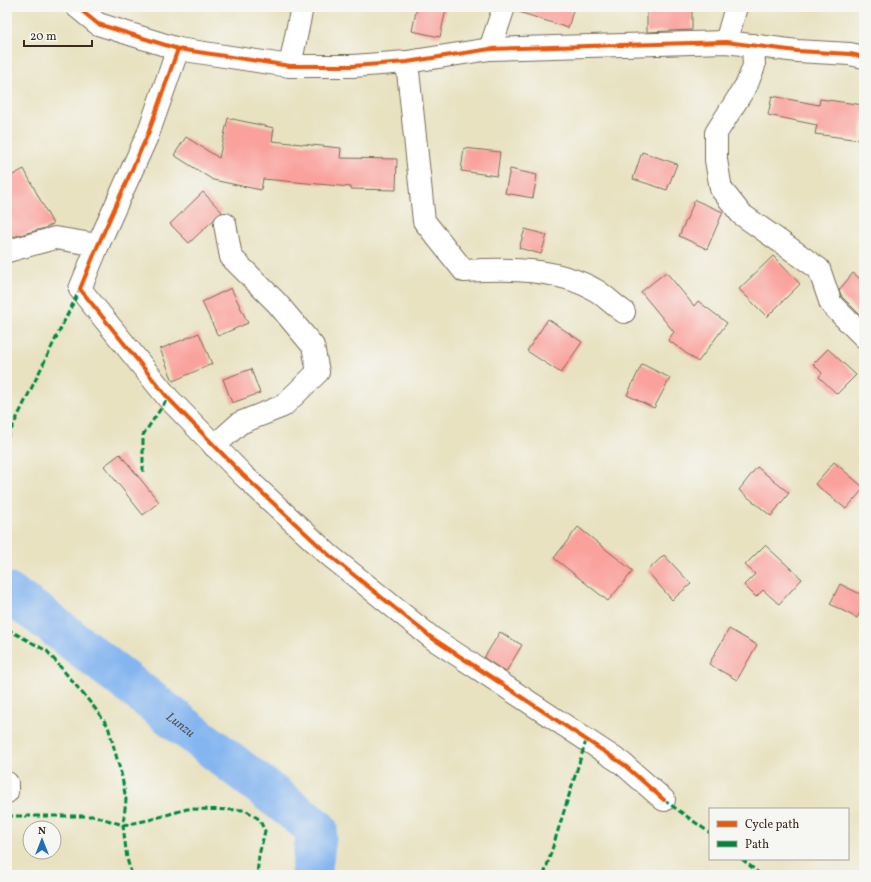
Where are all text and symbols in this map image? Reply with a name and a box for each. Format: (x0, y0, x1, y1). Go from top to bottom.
scale bar (24, 22, 92, 48)
text: 20 m (30, 29, 57, 45)
water label: Lunzu (162, 709, 198, 743)
legend (709, 808, 849, 860)
text: Cycle path (745, 817, 800, 833)
north arrow (22, 820, 62, 860)
text: N (38, 824, 46, 839)
text: Path (745, 837, 769, 853)

